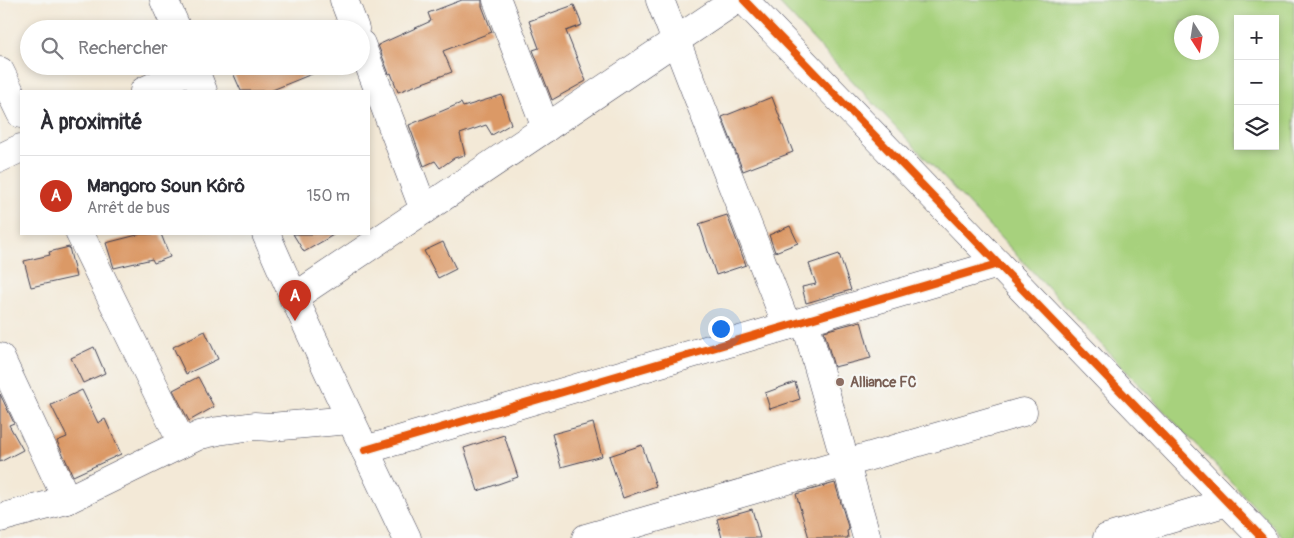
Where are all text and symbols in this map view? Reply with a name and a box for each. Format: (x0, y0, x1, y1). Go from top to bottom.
north arrow (1174, 15, 1219, 60)
map controls (1234, 15, 1279, 150)
button: + (1234, 15, 1279, 60)
search box (20, 20, 370, 75)
icon: search (38, 34, 66, 62)
text: Rechercher (78, 36, 168, 60)
button: − (1234, 60, 1279, 105)
button: layers (1234, 105, 1279, 150)
text: À proximité (40, 109, 143, 136)
text: Mangoro Soun Kôrô (87, 174, 245, 198)
text: A (51, 186, 61, 206)
text: 150 m (306, 186, 350, 206)
text: Arrêt de bus (87, 198, 170, 218)
pin: A (279, 280, 311, 321)
your location (708, 316, 734, 342)
place label: Alliance FC (850, 374, 917, 391)
marker: Alliance FC (834, 376, 846, 388)

